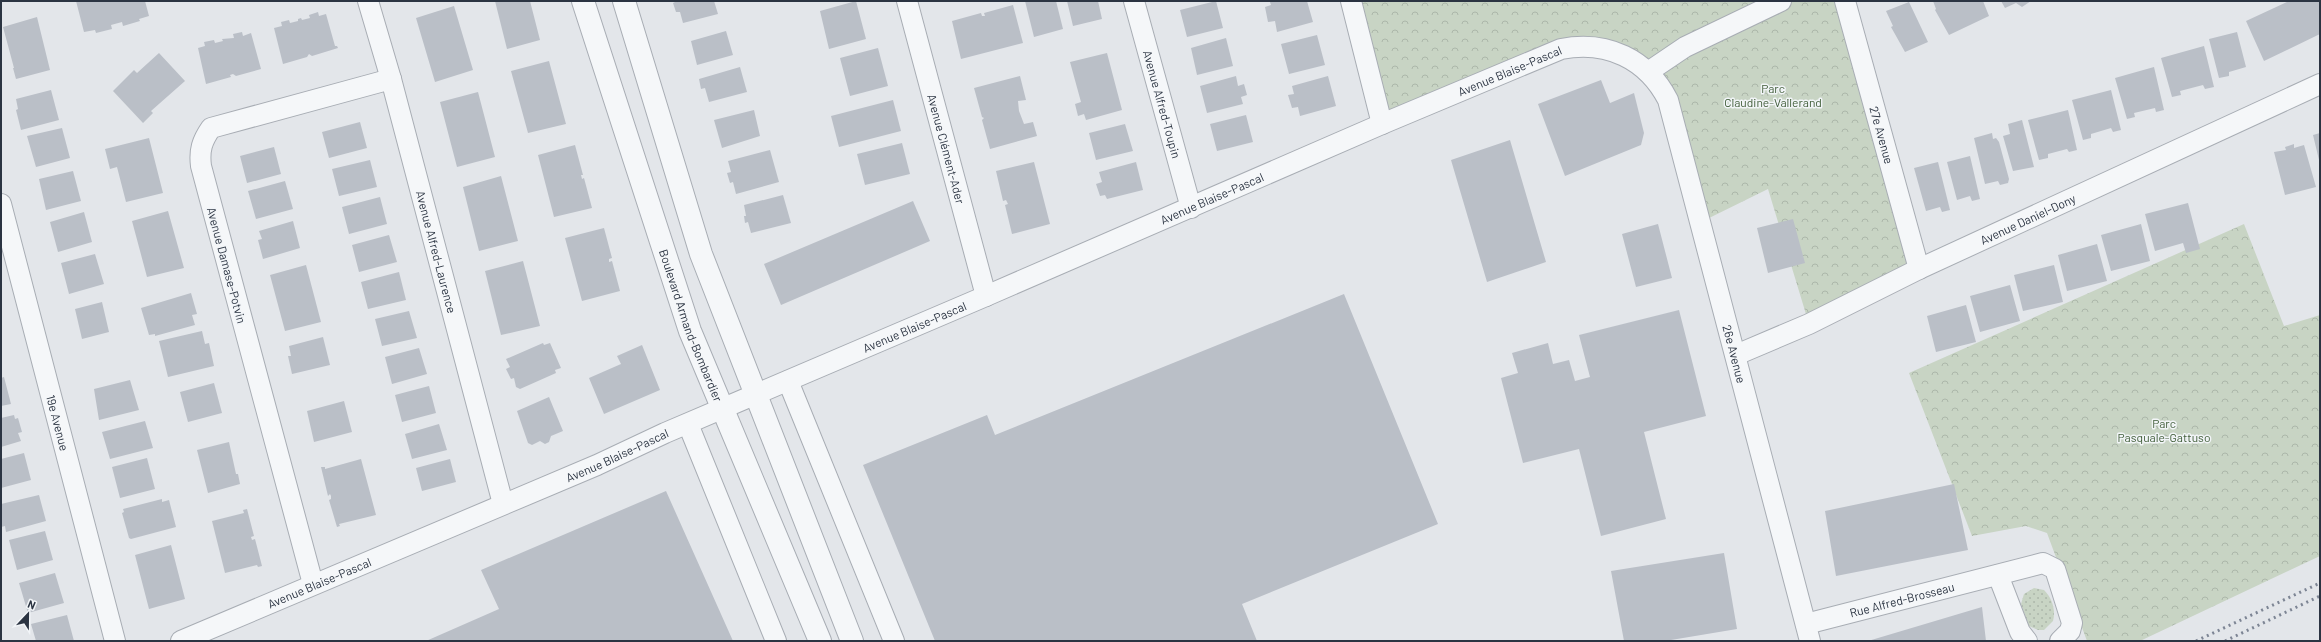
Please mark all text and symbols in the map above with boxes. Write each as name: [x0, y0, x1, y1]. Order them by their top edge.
street label: Avenue Blaise-Pascal: [1456, 43, 1564, 98]
street label: Avenue Alfred-Toupin: [1141, 49, 1184, 160]
park label: Parc Claudine-Vallerand: [1724, 81, 1822, 109]
street label: Avenue Clément-Ader: [925, 92, 968, 206]
street label: 27e Avenue: [1867, 105, 1897, 165]
street label: Avenue Blaise-Pascal: [1158, 169, 1266, 227]
street label: Avenue Alfred-Laurence: [414, 189, 459, 315]
street label: Avenue Daniel-Dony: [1978, 191, 2078, 247]
street label: Avenue Damase-Potvin: [205, 205, 249, 325]
street label: Boulevard Armand-Bombardier: [657, 247, 726, 404]
street label: Avenue Blaise-Pascal: [861, 298, 968, 355]
street label: 26e Avenue: [1720, 323, 1749, 384]
street label: 19e Avenue: [44, 393, 72, 452]
park label: Parc Pasquale-Gattuso: [2118, 416, 2210, 444]
street label: Avenue Blaise-Pascal: [564, 425, 670, 484]
street label: Avenue Blaise-Pascal: [265, 554, 373, 611]
street label: Rue Alfred-Brosseau: [1848, 579, 1956, 620]
north arrow: [8, 594, 48, 634]
text: N: [26, 597, 38, 612]

